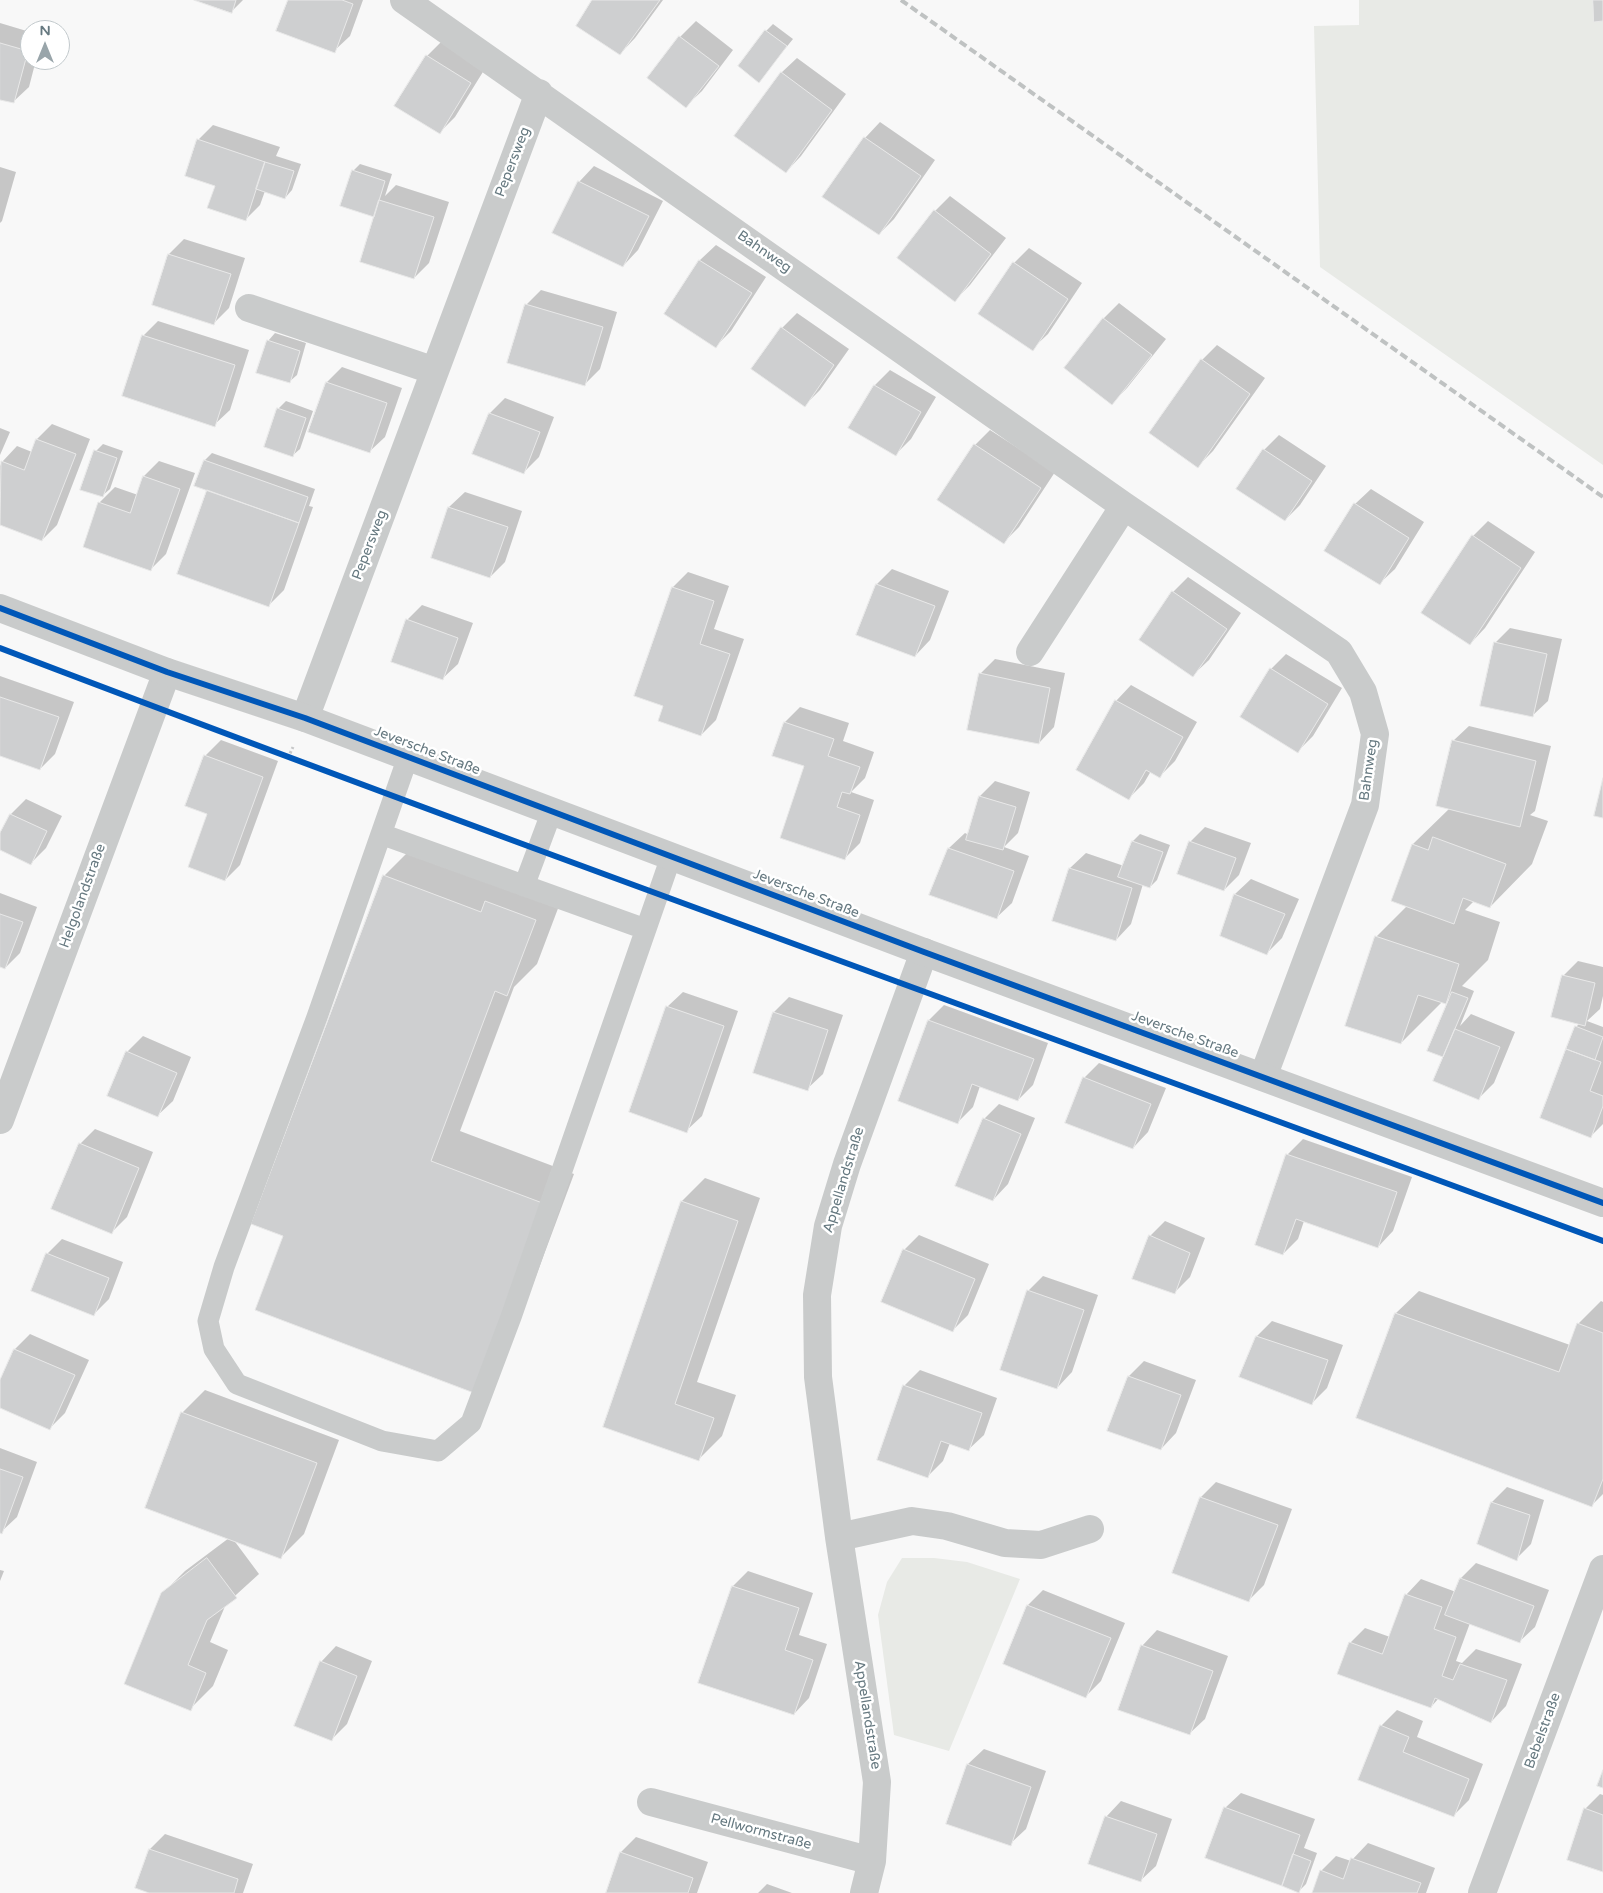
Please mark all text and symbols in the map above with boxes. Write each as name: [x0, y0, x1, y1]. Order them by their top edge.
north arrow: [20, 20, 70, 70]
text: N: [39, 22, 51, 39]
street label: Pepersweg: [492, 125, 534, 199]
street label: Bahnweg: [734, 227, 794, 277]
street label: Pepersweg: [349, 508, 391, 582]
street label: Jeversche Straße: [371, 723, 483, 779]
street label: Bahnweg: [1356, 738, 1382, 802]
street label: Helgolandstraße: [56, 842, 110, 950]
street label: Jeversche Straße: [750, 866, 862, 922]
street label: Jeversche Straße: [1129, 1008, 1241, 1062]
street label: Appellandstraße: [820, 1125, 868, 1235]
street label: Appellandstraße: [850, 1659, 884, 1771]
street label: Bebelstraße: [1522, 1691, 1564, 1771]
street label: Pellwormstraße: [709, 1810, 813, 1854]

